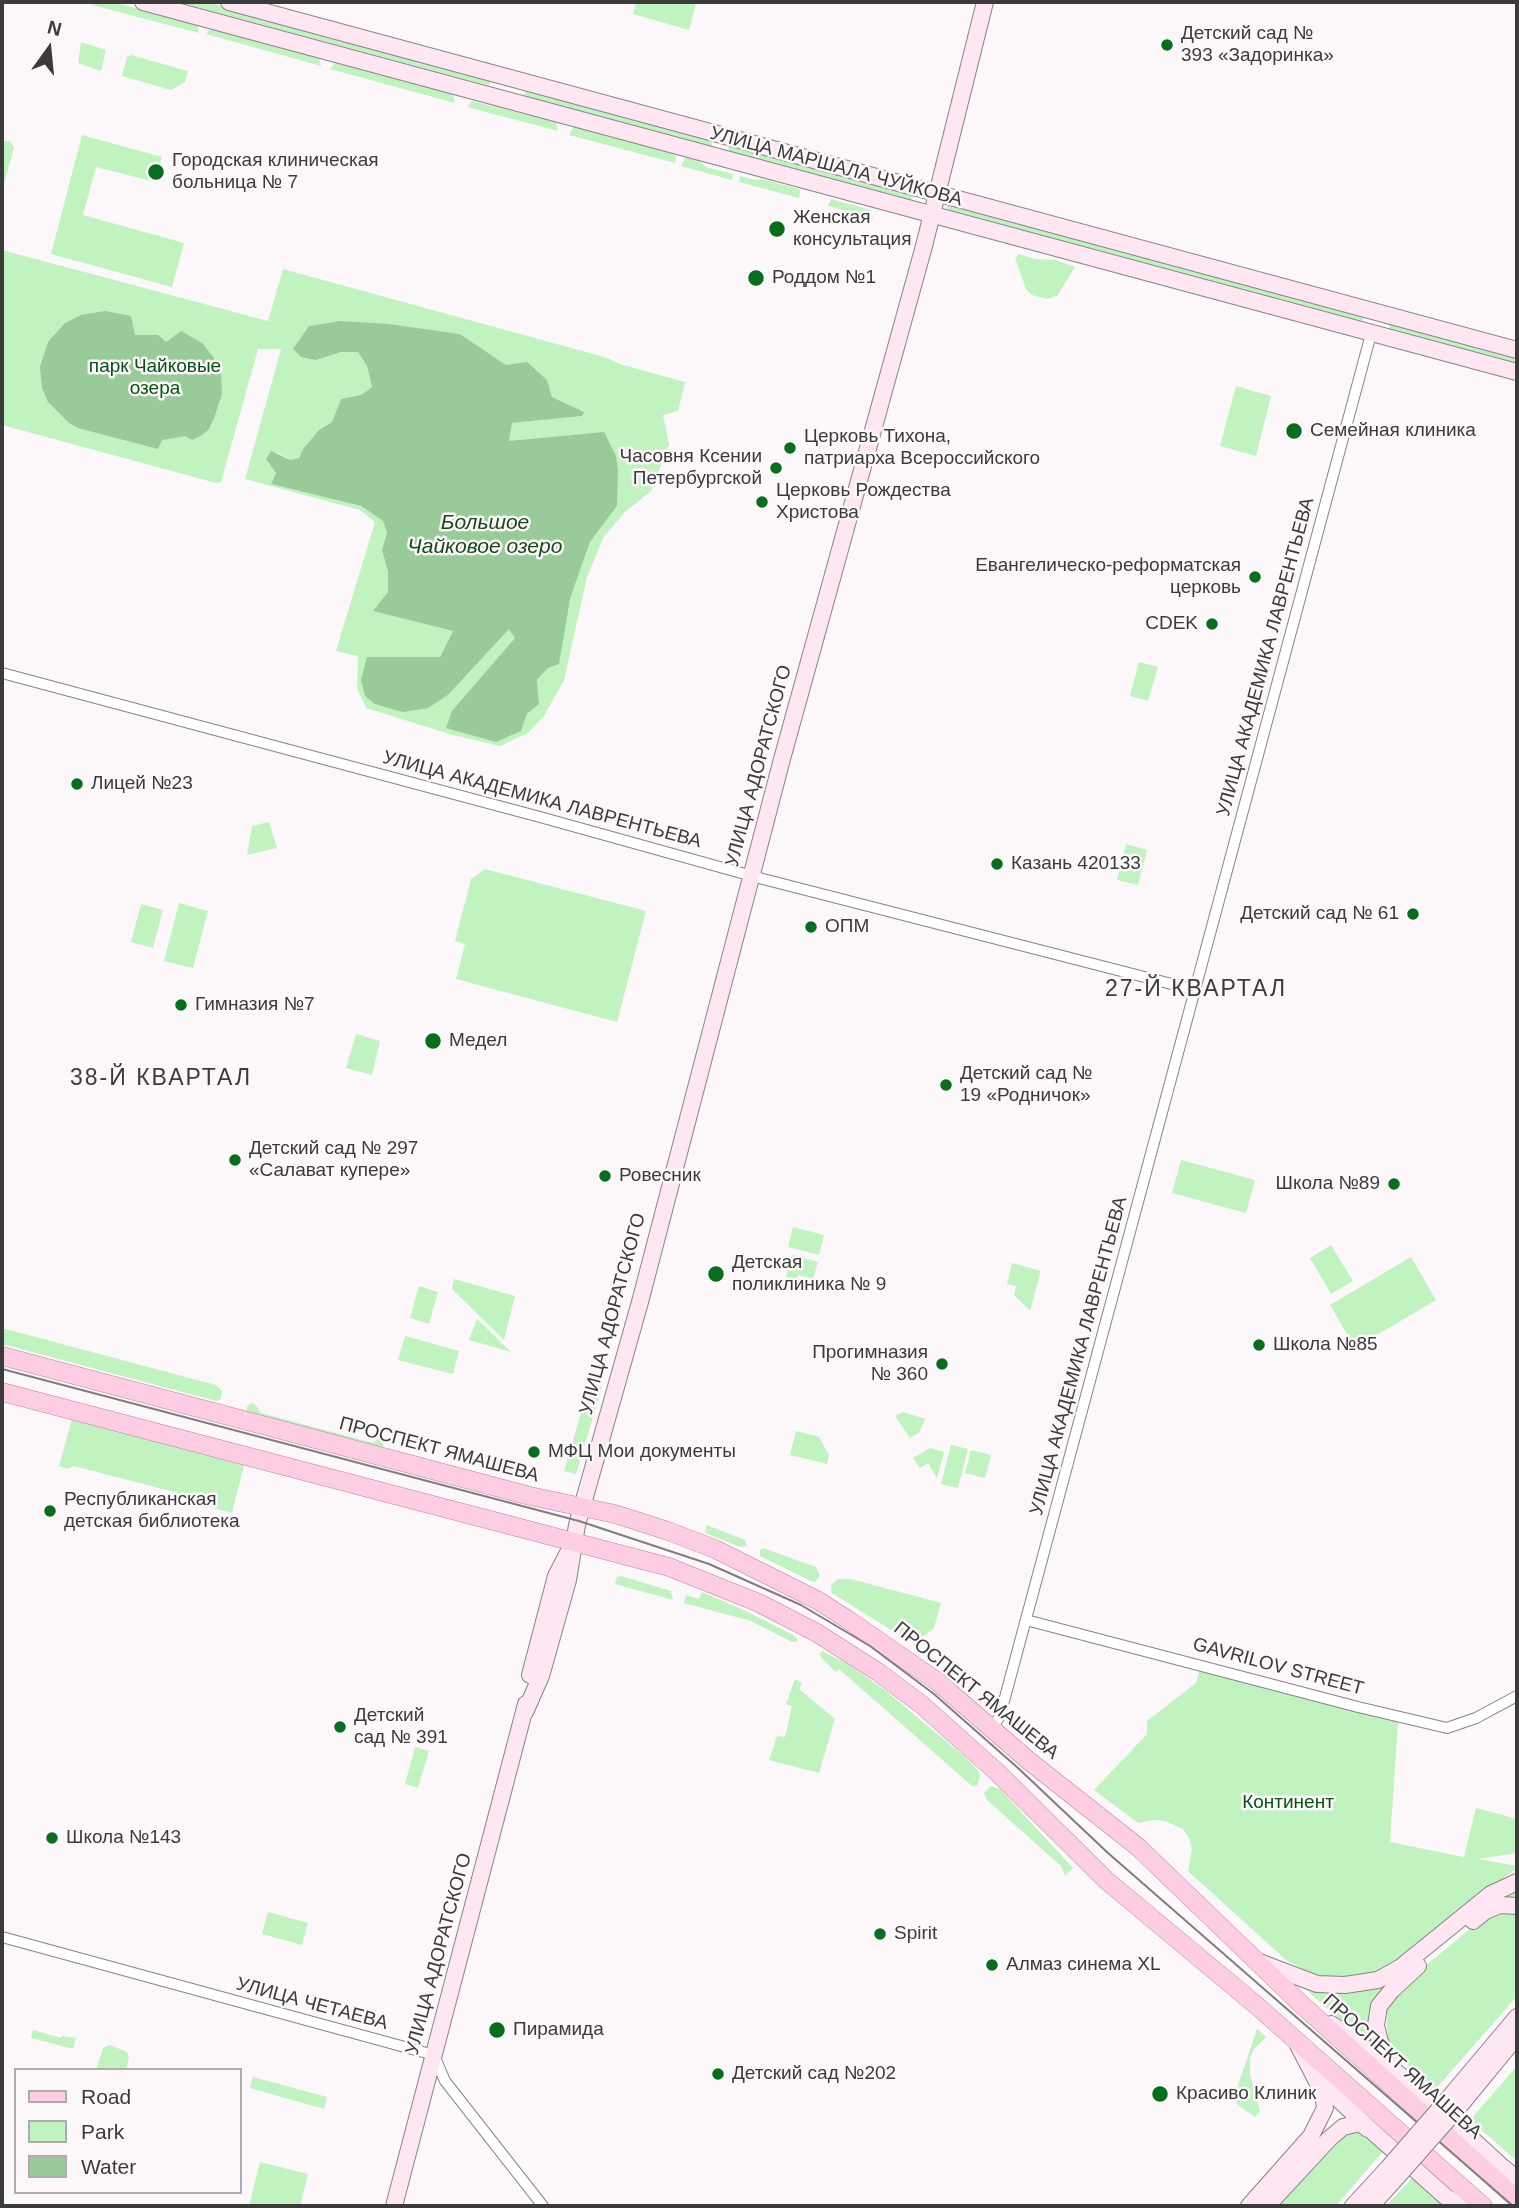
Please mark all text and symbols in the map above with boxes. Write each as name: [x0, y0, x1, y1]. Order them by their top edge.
north arrow: [14, 14, 84, 84]
text: N: [45, 16, 64, 40]
place label: Детский сад № 393 «Задоринка»: [1181, 23, 1334, 67]
marker: Детский сад № 393 «Задоринка»: [1159, 37, 1175, 53]
street label: УЛИЦА МАРШАЛА ЧУЙКОВА: [707, 122, 965, 212]
place label: Городская клиническая больница № 7: [172, 150, 379, 194]
marker: Городская клиническая больница № 7: [146, 162, 166, 182]
place label: Женская консультация: [793, 207, 912, 251]
marker: Женская консультация: [767, 219, 787, 239]
place label: Роддом №1: [772, 267, 876, 289]
marker: Роддом №1: [746, 268, 766, 288]
park label: парк Чайковые озера: [89, 356, 221, 400]
place label: Семейная клиника: [1310, 420, 1476, 442]
marker: Семейная клиника: [1284, 421, 1304, 441]
place label: Церковь Тихона, патриарха Всероссийского: [804, 426, 1040, 470]
marker: Церковь Тихона, патриарха Всероссийского: [782, 440, 798, 456]
place label: Часовня Ксении Петербургской: [619, 446, 762, 490]
marker: Часовня Ксении Петербургской: [768, 460, 784, 476]
place label: Церковь Рождества Христова: [776, 480, 951, 524]
marker: Церковь Рождества Христова: [754, 494, 770, 510]
street label: УЛИЦА АКАДЕМИКА ЛАВРЕНТЬЕВА: [1212, 495, 1320, 819]
water label: Большое Чайковое озеро: [408, 510, 562, 560]
place label: Евангелическо-реформатская церковь: [975, 555, 1241, 599]
marker: Евангелическо-реформатская церковь: [1247, 569, 1263, 585]
place label: CDEK: [1145, 613, 1198, 635]
marker: CDEK: [1204, 616, 1220, 632]
street label: УЛИЦА АДОРАТСКОГО: [721, 663, 797, 869]
street label: УЛИЦА АКАДЕМИКА ЛАВРЕНТЬЕВА: [380, 746, 704, 854]
place label: Лицей №23: [91, 773, 193, 795]
marker: Лицей №23: [69, 776, 85, 792]
place label: Казань 420133: [1011, 853, 1141, 875]
marker: Казань 420133: [989, 856, 1005, 872]
place label: Детский сад № 61: [1240, 903, 1399, 925]
marker: Детский сад № 61: [1405, 906, 1421, 922]
place label: ОПМ: [825, 916, 869, 938]
marker: ОПМ: [803, 919, 819, 935]
district label: 27-Й КВАРТАЛ: [1106, 976, 1286, 1004]
place label: Гимназия №7: [195, 994, 315, 1016]
marker: Гимназия №7: [173, 997, 189, 1013]
place label: Медел: [449, 1030, 507, 1052]
marker: Медел: [423, 1031, 443, 1051]
place label: Детский сад № 19 «Родничок»: [960, 1063, 1092, 1107]
district label: 38-Й КВАРТАЛ: [71, 1065, 251, 1093]
marker: Детский сад № 19 «Родничок»: [938, 1077, 954, 1093]
place label: Детский сад № 297 «Салават купере»: [249, 1138, 418, 1182]
marker: Детский сад № 297 «Салават купере»: [227, 1152, 243, 1168]
place label: Ровесник: [619, 1165, 701, 1187]
marker: Ровесник: [597, 1168, 613, 1184]
place label: Школа №89: [1275, 1173, 1380, 1195]
marker: Школа №89: [1386, 1176, 1402, 1192]
street label: УЛИЦА АКАДЕМИКА ЛАВРЕНТЬЕВА: [1025, 1194, 1133, 1518]
street label: УЛИЦА АДОРАТСКОГО: [575, 1211, 651, 1417]
place label: Детская поликлиника № 9: [732, 1252, 886, 1296]
marker: Детская поликлиника № 9: [706, 1264, 726, 1284]
place label: Школа №85: [1273, 1334, 1378, 1356]
marker: Школа №85: [1251, 1337, 1267, 1353]
place label: Прогимназия № 360: [812, 1342, 928, 1386]
marker: Прогимназия № 360: [934, 1356, 950, 1372]
street label: ПРОСПЕКТ ЯМАШЕВА: [337, 1412, 541, 1488]
place label: МФЦ Мои документы: [548, 1441, 736, 1463]
marker: МФЦ Мои документы: [526, 1444, 542, 1460]
place label: Республиканская детская библиотека: [64, 1489, 240, 1533]
marker: Республиканская детская библиотека: [42, 1503, 58, 1519]
street label: ПРОСПЕКТ ЯМАШЕВА: [889, 1617, 1063, 1765]
street label: GAVRILOV STREET: [1190, 1633, 1366, 1701]
place label: Детский сад № 391: [354, 1705, 448, 1749]
marker: Детский сад № 391: [332, 1719, 348, 1735]
park label: Континент: [1242, 1792, 1334, 1814]
place label: Школа №143: [66, 1827, 181, 1849]
marker: Школа №143: [44, 1830, 60, 1846]
street label: УЛИЦА АДОРАТСКОГО: [401, 1851, 477, 2057]
place label: Spirit: [894, 1923, 937, 1945]
marker: Spirit: [872, 1926, 888, 1942]
place label: Алмаз синема XL: [1006, 1954, 1160, 1976]
marker: Алмаз синема XL: [984, 1957, 1000, 1973]
street label: УЛИЦА ЧЕТАЕВА: [234, 1973, 390, 2035]
street label: ПРОСПЕКТ ЯМАШЕВА: [1318, 1990, 1486, 2144]
place label: Пирамида: [513, 2019, 604, 2041]
marker: Пирамида: [487, 2020, 507, 2040]
place label: Детский сад №202: [732, 2063, 896, 2085]
marker: Детский сад №202: [710, 2066, 726, 2082]
legend: [14, 2068, 242, 2194]
place label: Красиво Клиник: [1176, 2083, 1316, 2105]
marker: Красиво Клиник: [1150, 2084, 1170, 2104]
text: Road: [81, 2085, 131, 2108]
text: Park: [81, 2120, 124, 2143]
text: Water: [81, 2155, 136, 2178]

